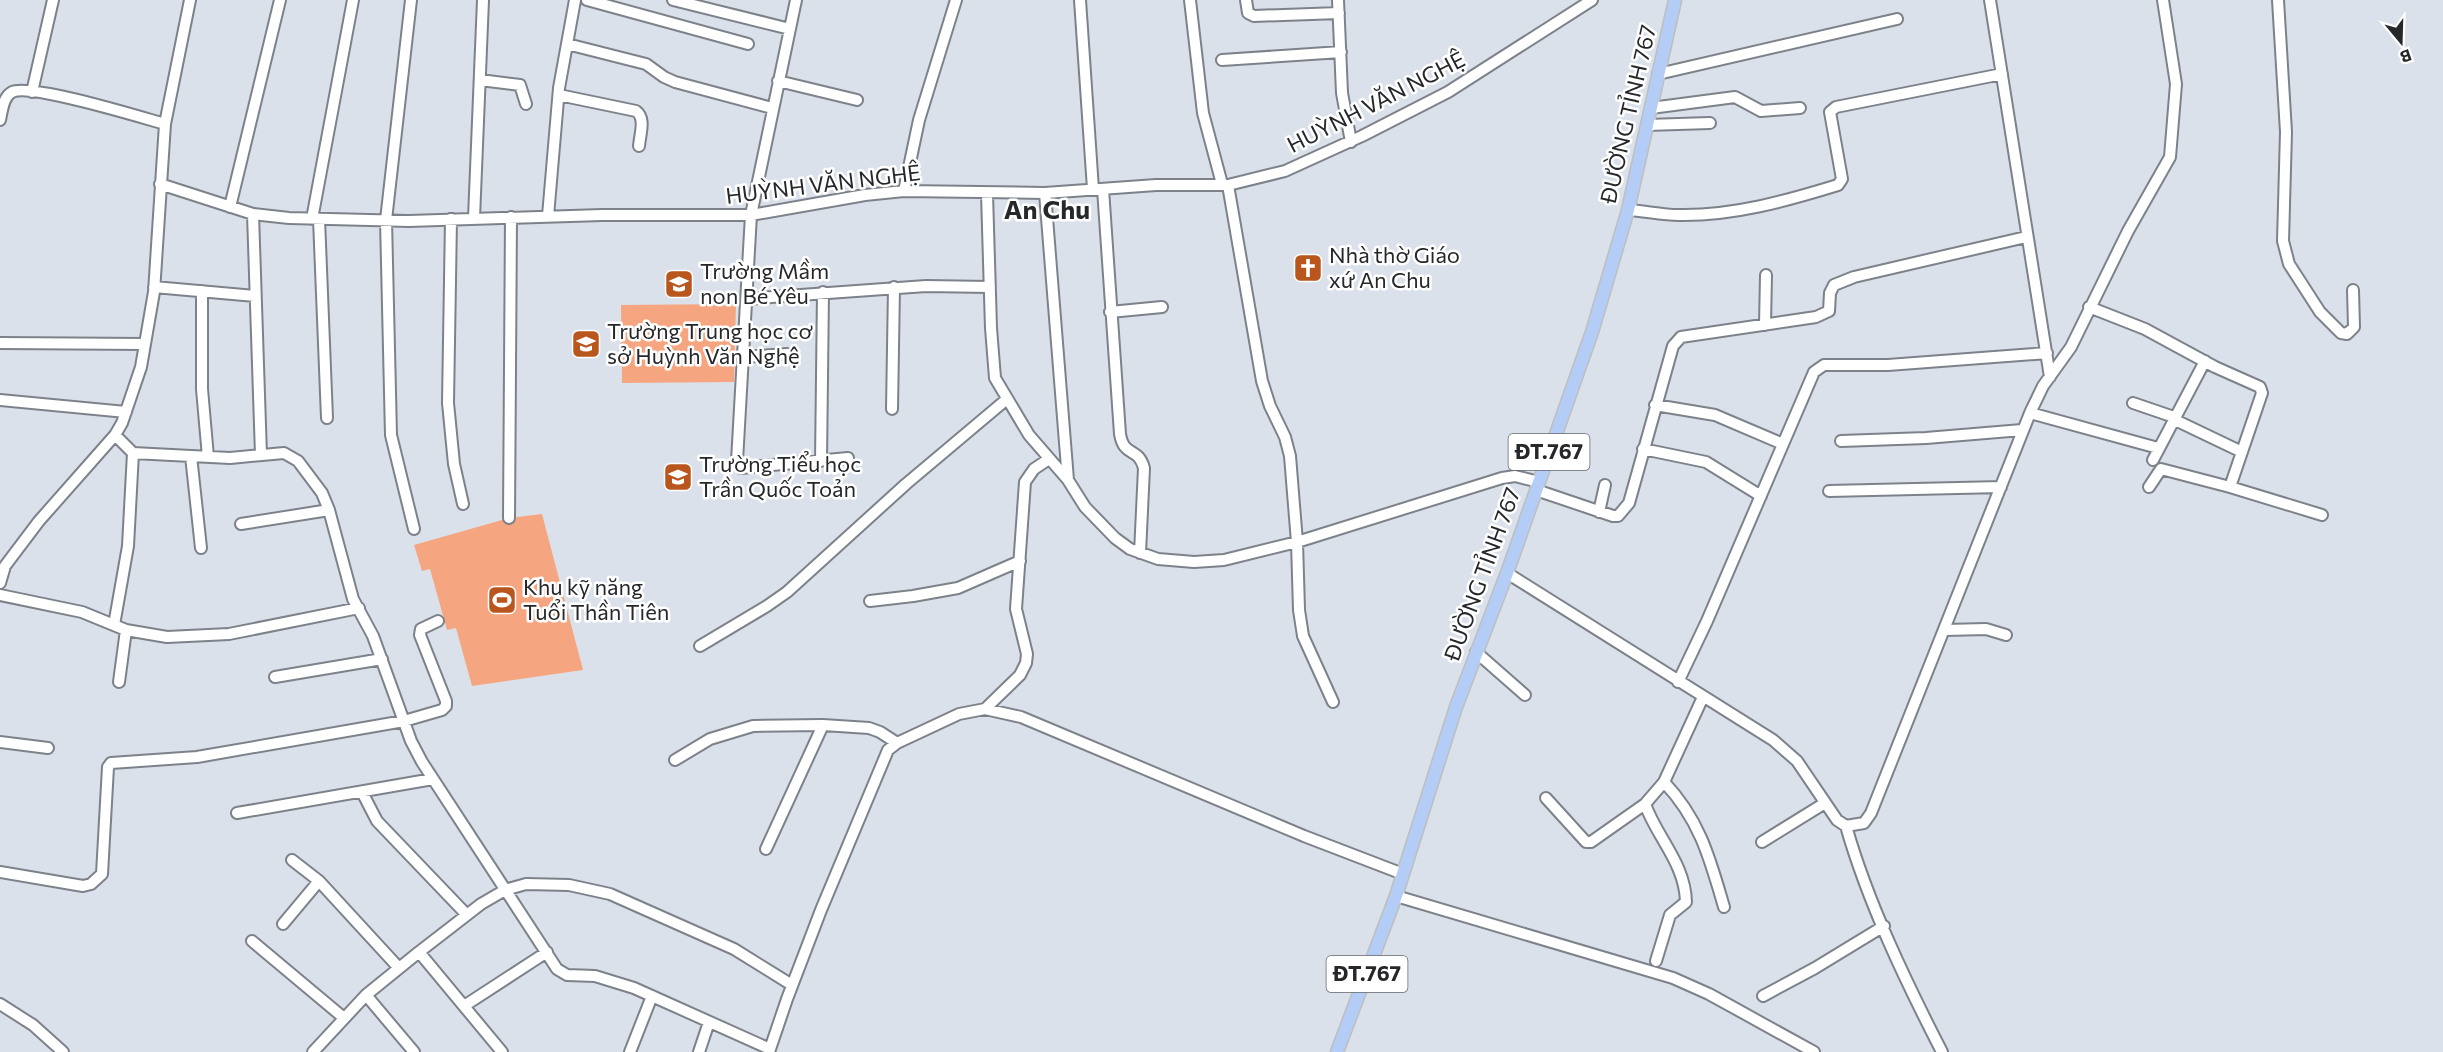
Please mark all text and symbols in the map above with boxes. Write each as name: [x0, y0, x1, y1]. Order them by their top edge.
north arrow: [2371, 12, 2431, 72]
street label: ĐƯỜNG TỈNH 767: [1594, 22, 1661, 207]
street label: HUỲNH VĂN NGHỆ: [1282, 45, 1469, 158]
text: B: [2398, 46, 2414, 67]
street label: HUỲNH VĂN NGHỆ: [724, 158, 922, 209]
district label: An Chu: [1004, 193, 1090, 224]
place label: Nhà thờ Giáo xứ An Chu: [1329, 241, 1460, 293]
church icon: Nhà thờ Giáo xứ An Chu: [1292, 252, 1324, 284]
place label: Trường Mầm non Bé Yêu: [700, 257, 829, 309]
school or university icon: Trường Mầm non Bé Yêu: [663, 268, 695, 300]
place label: Trường Trung học cơ sở Huỳnh Văn Nghệ: [607, 317, 812, 369]
school or university icon: Trường Trung học cơ sở Huỳnh Văn Nghệ: [570, 328, 602, 360]
road number: ĐT.767: [1508, 434, 1590, 470]
place label: Trường Tiểu học Trần Quốc Toản: [699, 450, 861, 502]
school or university icon: Trường Tiểu học Trần Quốc Toản: [662, 461, 694, 493]
street label: ĐƯỜNG TỈNH 767: [1437, 484, 1525, 665]
place label: Khu kỹ năng Tuổi Thần Tiên: [523, 573, 669, 625]
sports icon: Khu kỹ năng Tuổi Thần Tiên: [486, 584, 518, 616]
road number: ĐT.767: [1326, 956, 1408, 992]

